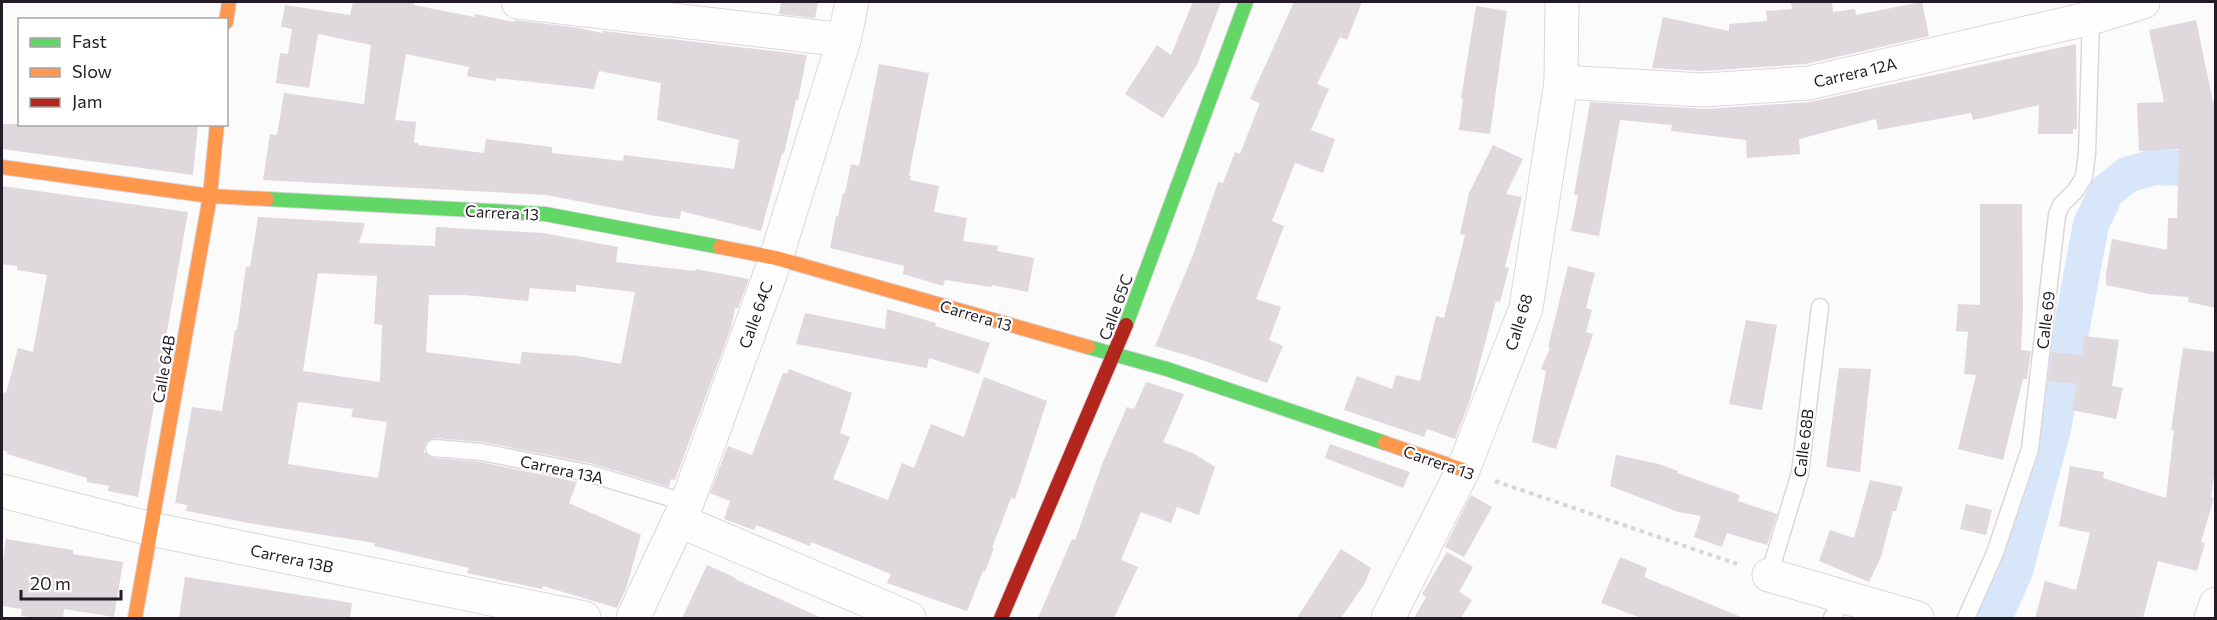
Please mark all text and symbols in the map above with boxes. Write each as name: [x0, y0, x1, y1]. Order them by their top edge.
legend: [18, 18, 228, 126]
text: Fast: [72, 30, 107, 52]
street label: Carrera 12A: [1812, 53, 1898, 91]
text: Slow: [72, 60, 112, 82]
text: Jam: [72, 90, 102, 112]
street label: Carrera 13: [465, 201, 539, 223]
street label: Calle 65C: [1094, 271, 1136, 343]
street label: Calle 64C: [734, 279, 776, 351]
street label: Calle 69: [2032, 290, 2058, 350]
street label: Calle 68: [1500, 291, 1536, 353]
street label: Carrera 13: [938, 296, 1014, 334]
street label: Calle 64B: [148, 334, 178, 404]
street label: Calle 68B: [1789, 408, 1817, 478]
street label: Carrera 13: [1401, 441, 1477, 483]
street label: Carrera 13A: [519, 451, 605, 487]
street label: Carrera 13B: [249, 540, 335, 576]
scale bar: [21, 563, 122, 601]
text: 20 m: [30, 572, 71, 594]

